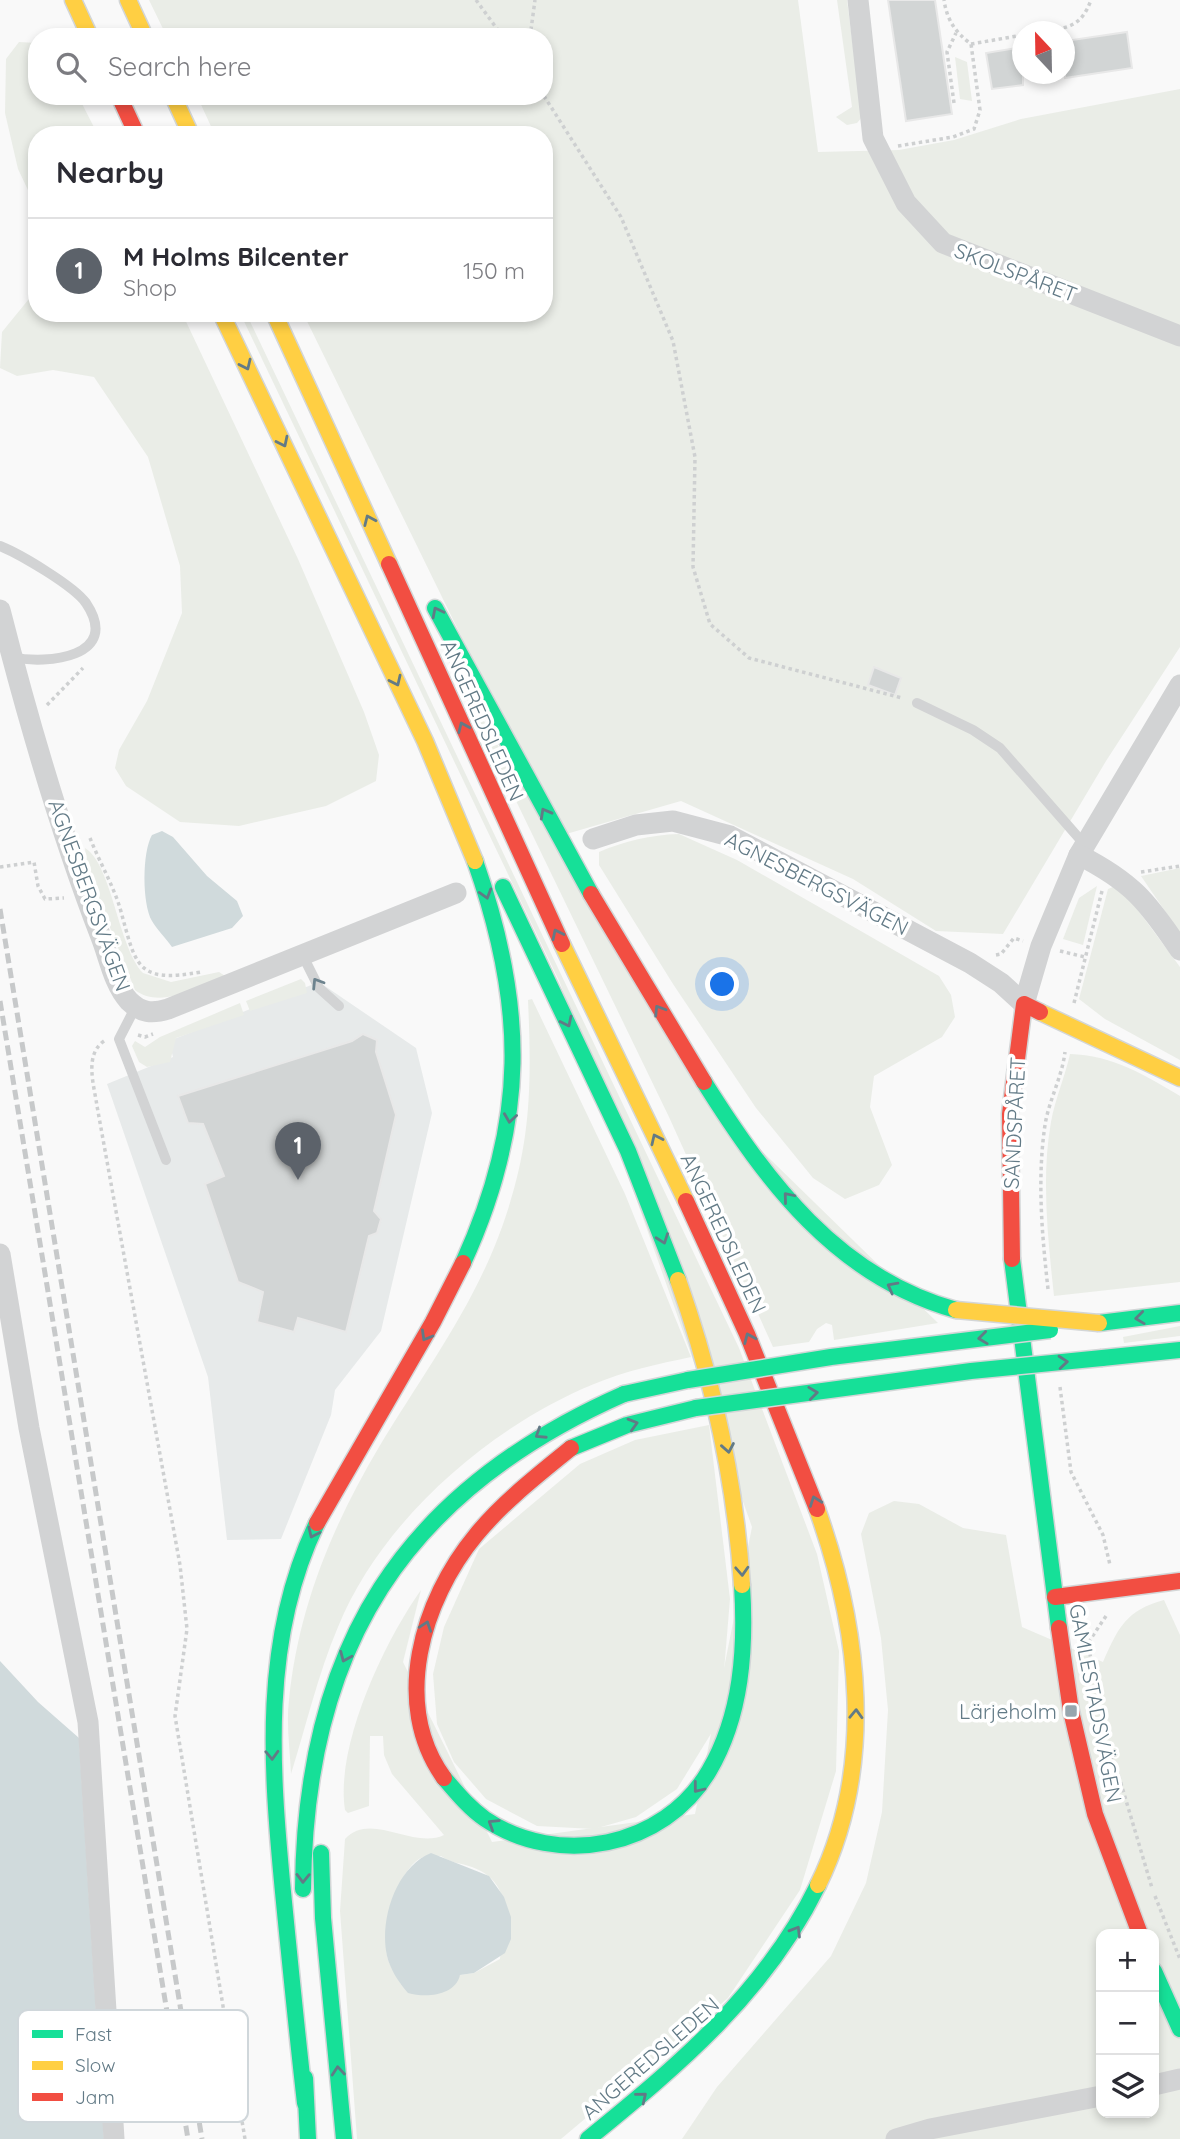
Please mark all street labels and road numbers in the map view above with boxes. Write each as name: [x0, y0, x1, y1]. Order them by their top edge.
street label: SKOLSPÅRET: [951, 237, 1081, 307]
street label: ANGEREDSLEDEN: [436, 635, 530, 805]
street label: AGNESBERGSVÄGEN: [43, 795, 137, 995]
street label: AGNESBERGSVÄGEN: [721, 825, 913, 941]
street label: SANDSPÅRET: [998, 1056, 1030, 1190]
street label: ANGEREDSLEDEN: [676, 1149, 772, 1317]
street label: GAMLESTADSVÄGEN: [1064, 1601, 1128, 1805]
street label: ANGEREDSLEDEN: [576, 1991, 724, 2125]

